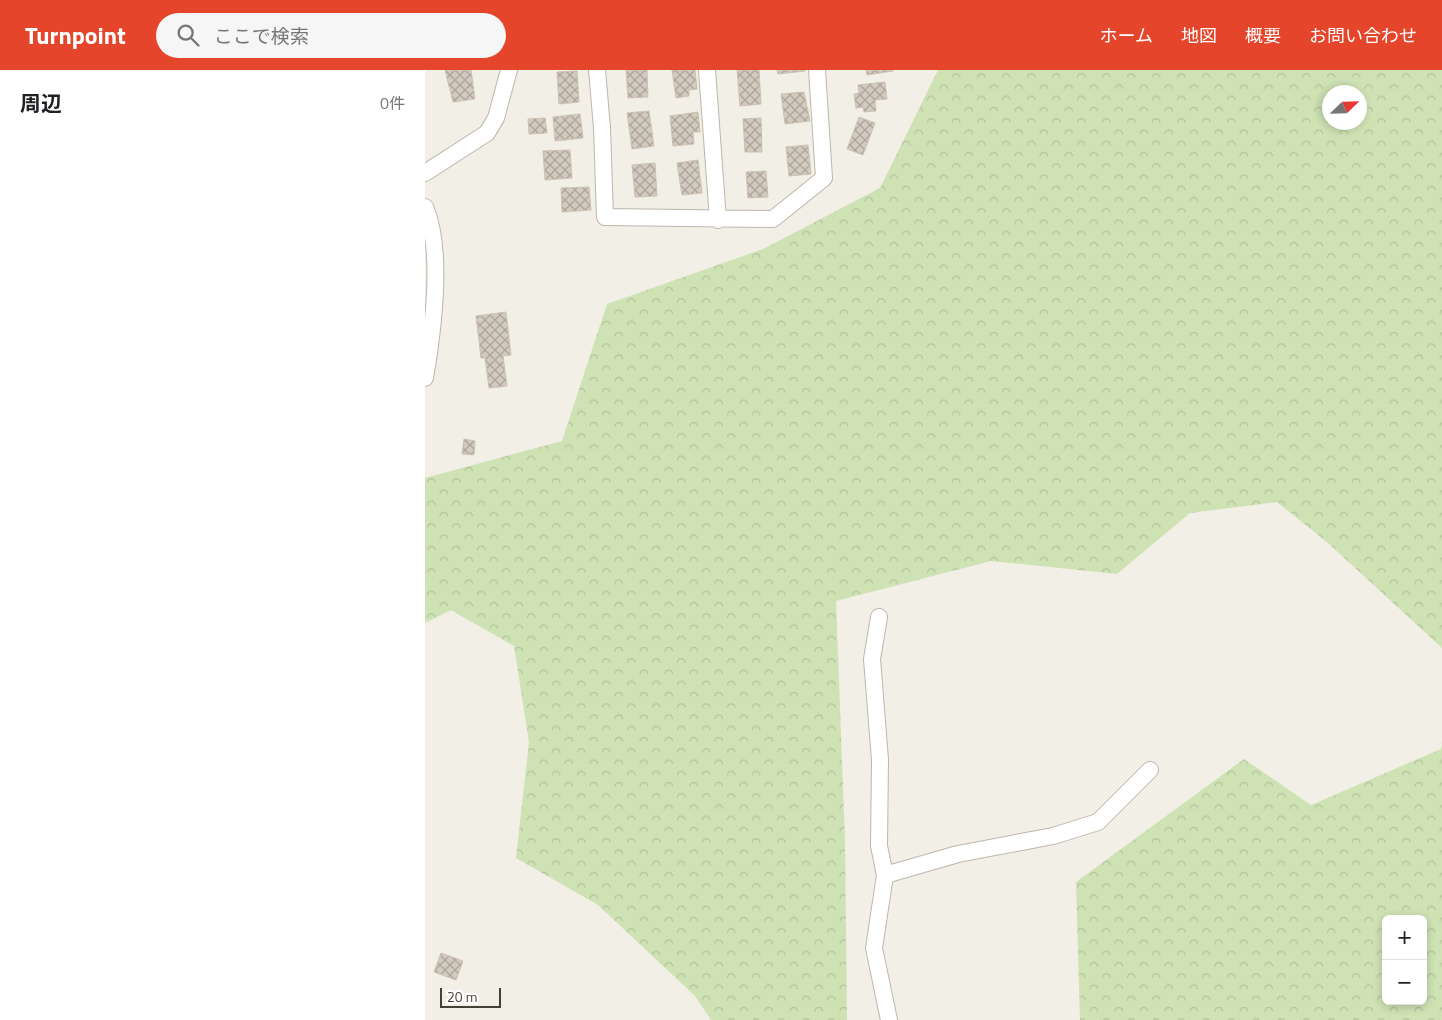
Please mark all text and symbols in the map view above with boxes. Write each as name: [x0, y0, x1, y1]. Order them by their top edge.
search box: [156, 13, 506, 58]
text: Turnpoint: [25, 17, 126, 53]
icon: search: [174, 21, 202, 49]
text: ここで検索: [214, 21, 309, 50]
text: ホーム: [1100, 22, 1153, 49]
text: 地図: [1181, 22, 1217, 49]
text: 概要: [1245, 22, 1281, 49]
text: お問い合わせ: [1309, 22, 1417, 49]
north arrow: [1322, 85, 1367, 130]
text: 周辺: [20, 87, 62, 119]
text: 0件: [380, 91, 405, 115]
map controls: [1382, 915, 1427, 1005]
button: +: [1382, 915, 1427, 960]
button: −: [1382, 960, 1427, 1005]
scale bar: [440, 985, 501, 1008]
text: 20 m: [447, 986, 477, 1007]

